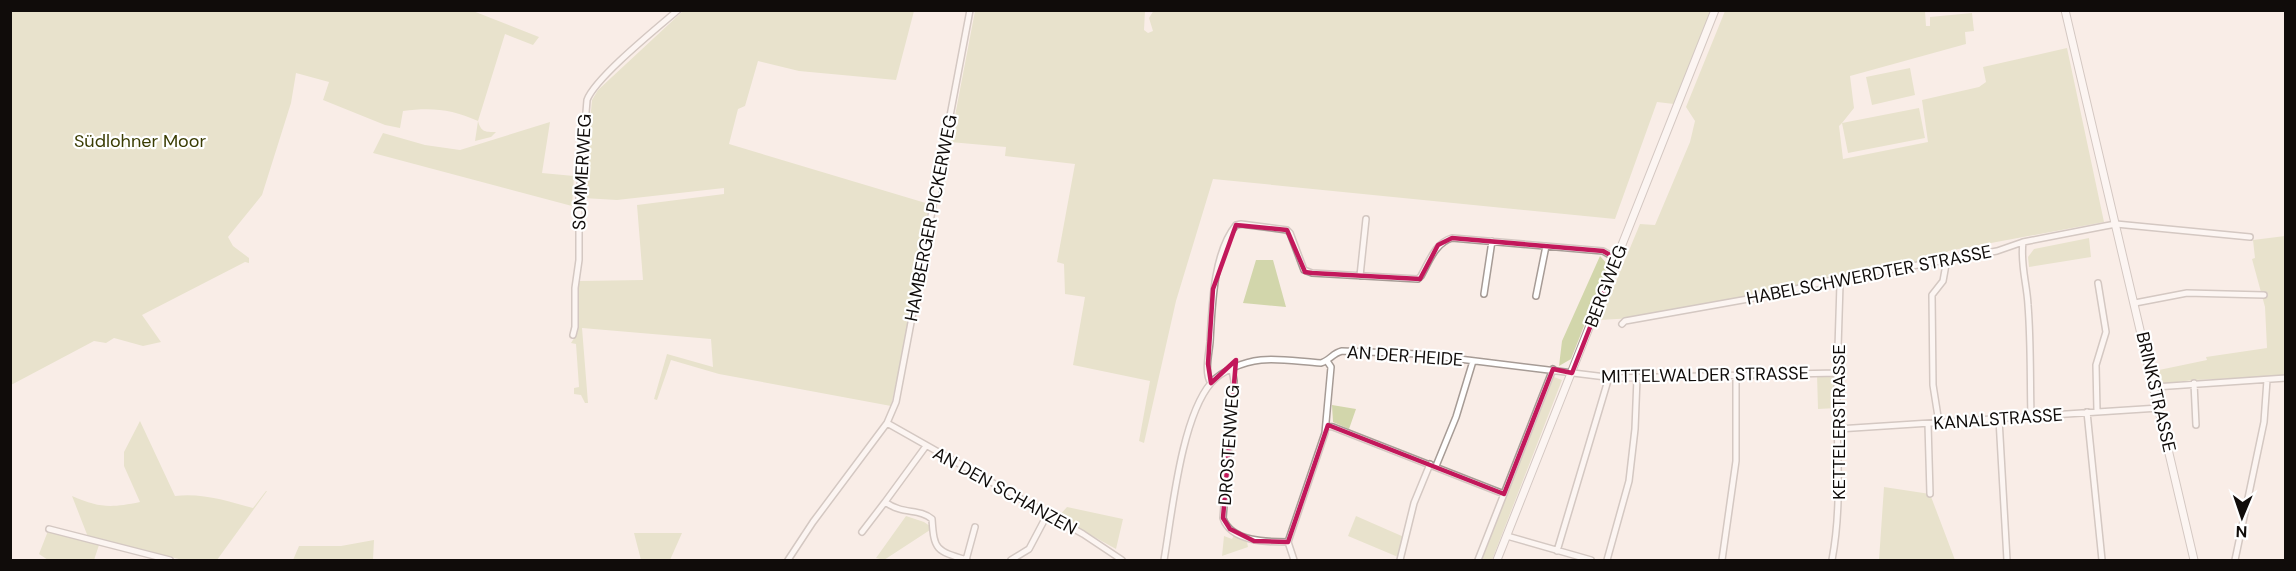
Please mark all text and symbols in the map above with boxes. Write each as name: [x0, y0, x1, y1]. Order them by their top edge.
street label: SOMMERWEG: [567, 113, 597, 231]
street label: HAMBERGER PICKERWEG: [899, 113, 963, 323]
park label: Südlohner Moor: [74, 129, 206, 153]
street label: HABELSCHWERDTER STRASSE: [1744, 239, 1994, 311]
street label: BERGWEG: [1579, 241, 1633, 331]
street label: BRINKSTRASSE: [2131, 330, 2181, 454]
street label: AN DER HEIDE: [1346, 340, 1464, 372]
street label: KETTELERSTRASSE: [1827, 344, 1851, 500]
street label: MITTELWALDER STRASSE: [1601, 361, 1809, 389]
street label: DROSTENWEG: [1213, 384, 1245, 506]
street label: KANALSTRASSE: [1932, 403, 2064, 435]
street label: AN DEN SCHANZEN: [929, 441, 1081, 541]
north arrow: [2212, 487, 2272, 547]
text: N: [2235, 521, 2248, 542]

